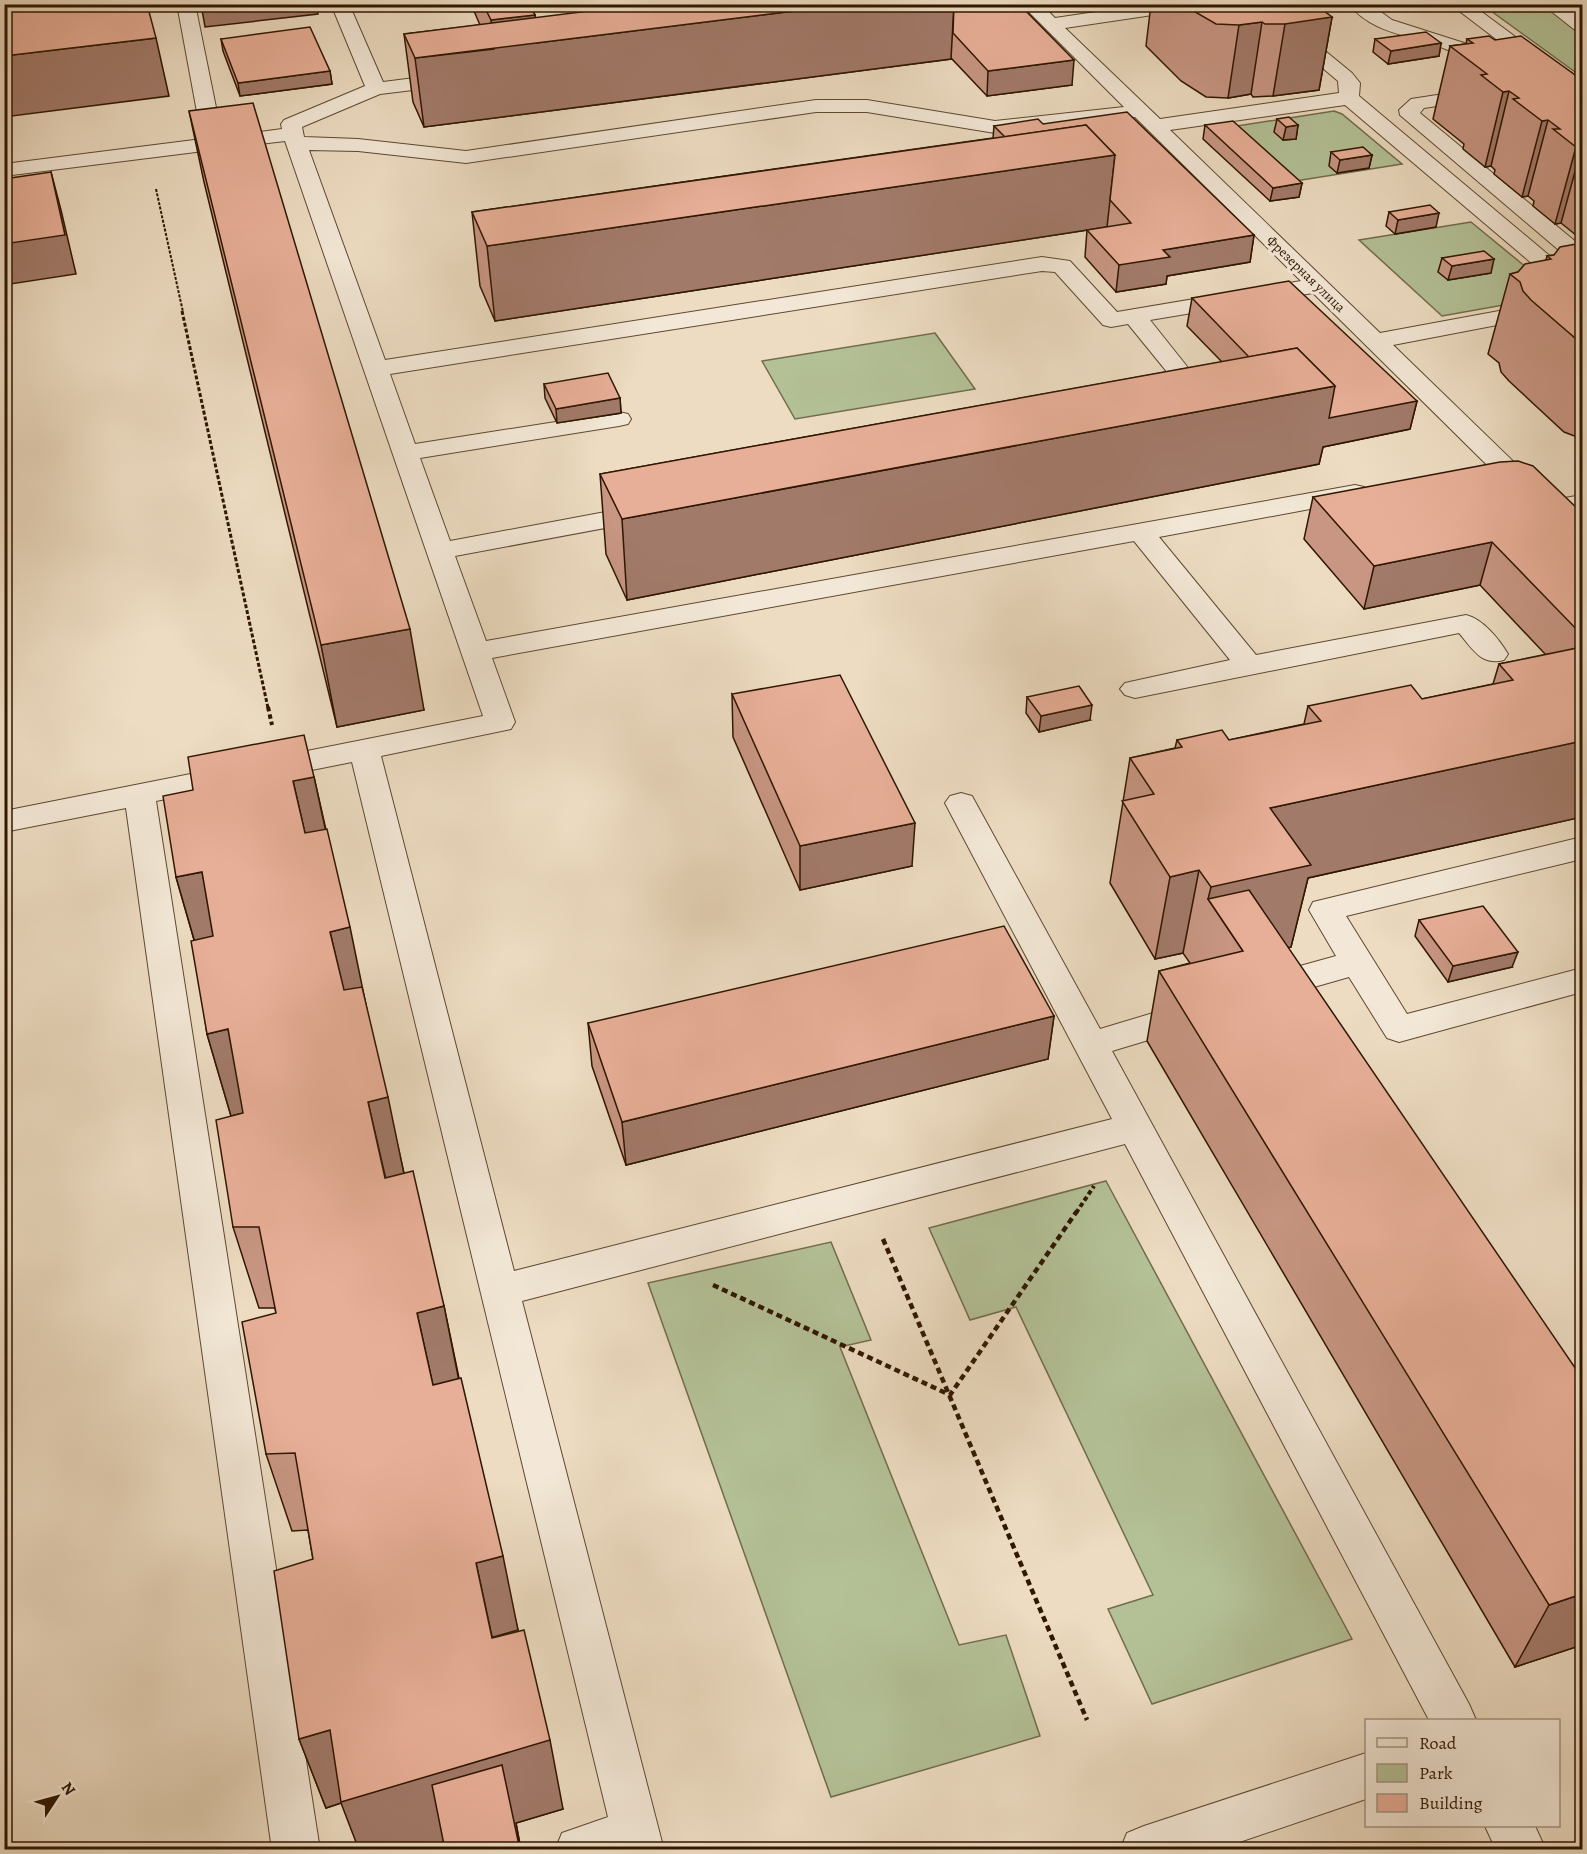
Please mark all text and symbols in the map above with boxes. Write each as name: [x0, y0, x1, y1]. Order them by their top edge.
street label: Фрезерная улица: [1262, 231, 1350, 317]
legend: [1365, 1719, 1560, 1827]
text: Road: [1419, 1731, 1457, 1755]
text: Park: [1419, 1761, 1453, 1785]
north arrow: [27, 1767, 87, 1827]
text: N: [56, 1778, 81, 1800]
text: Building: [1419, 1791, 1483, 1815]

